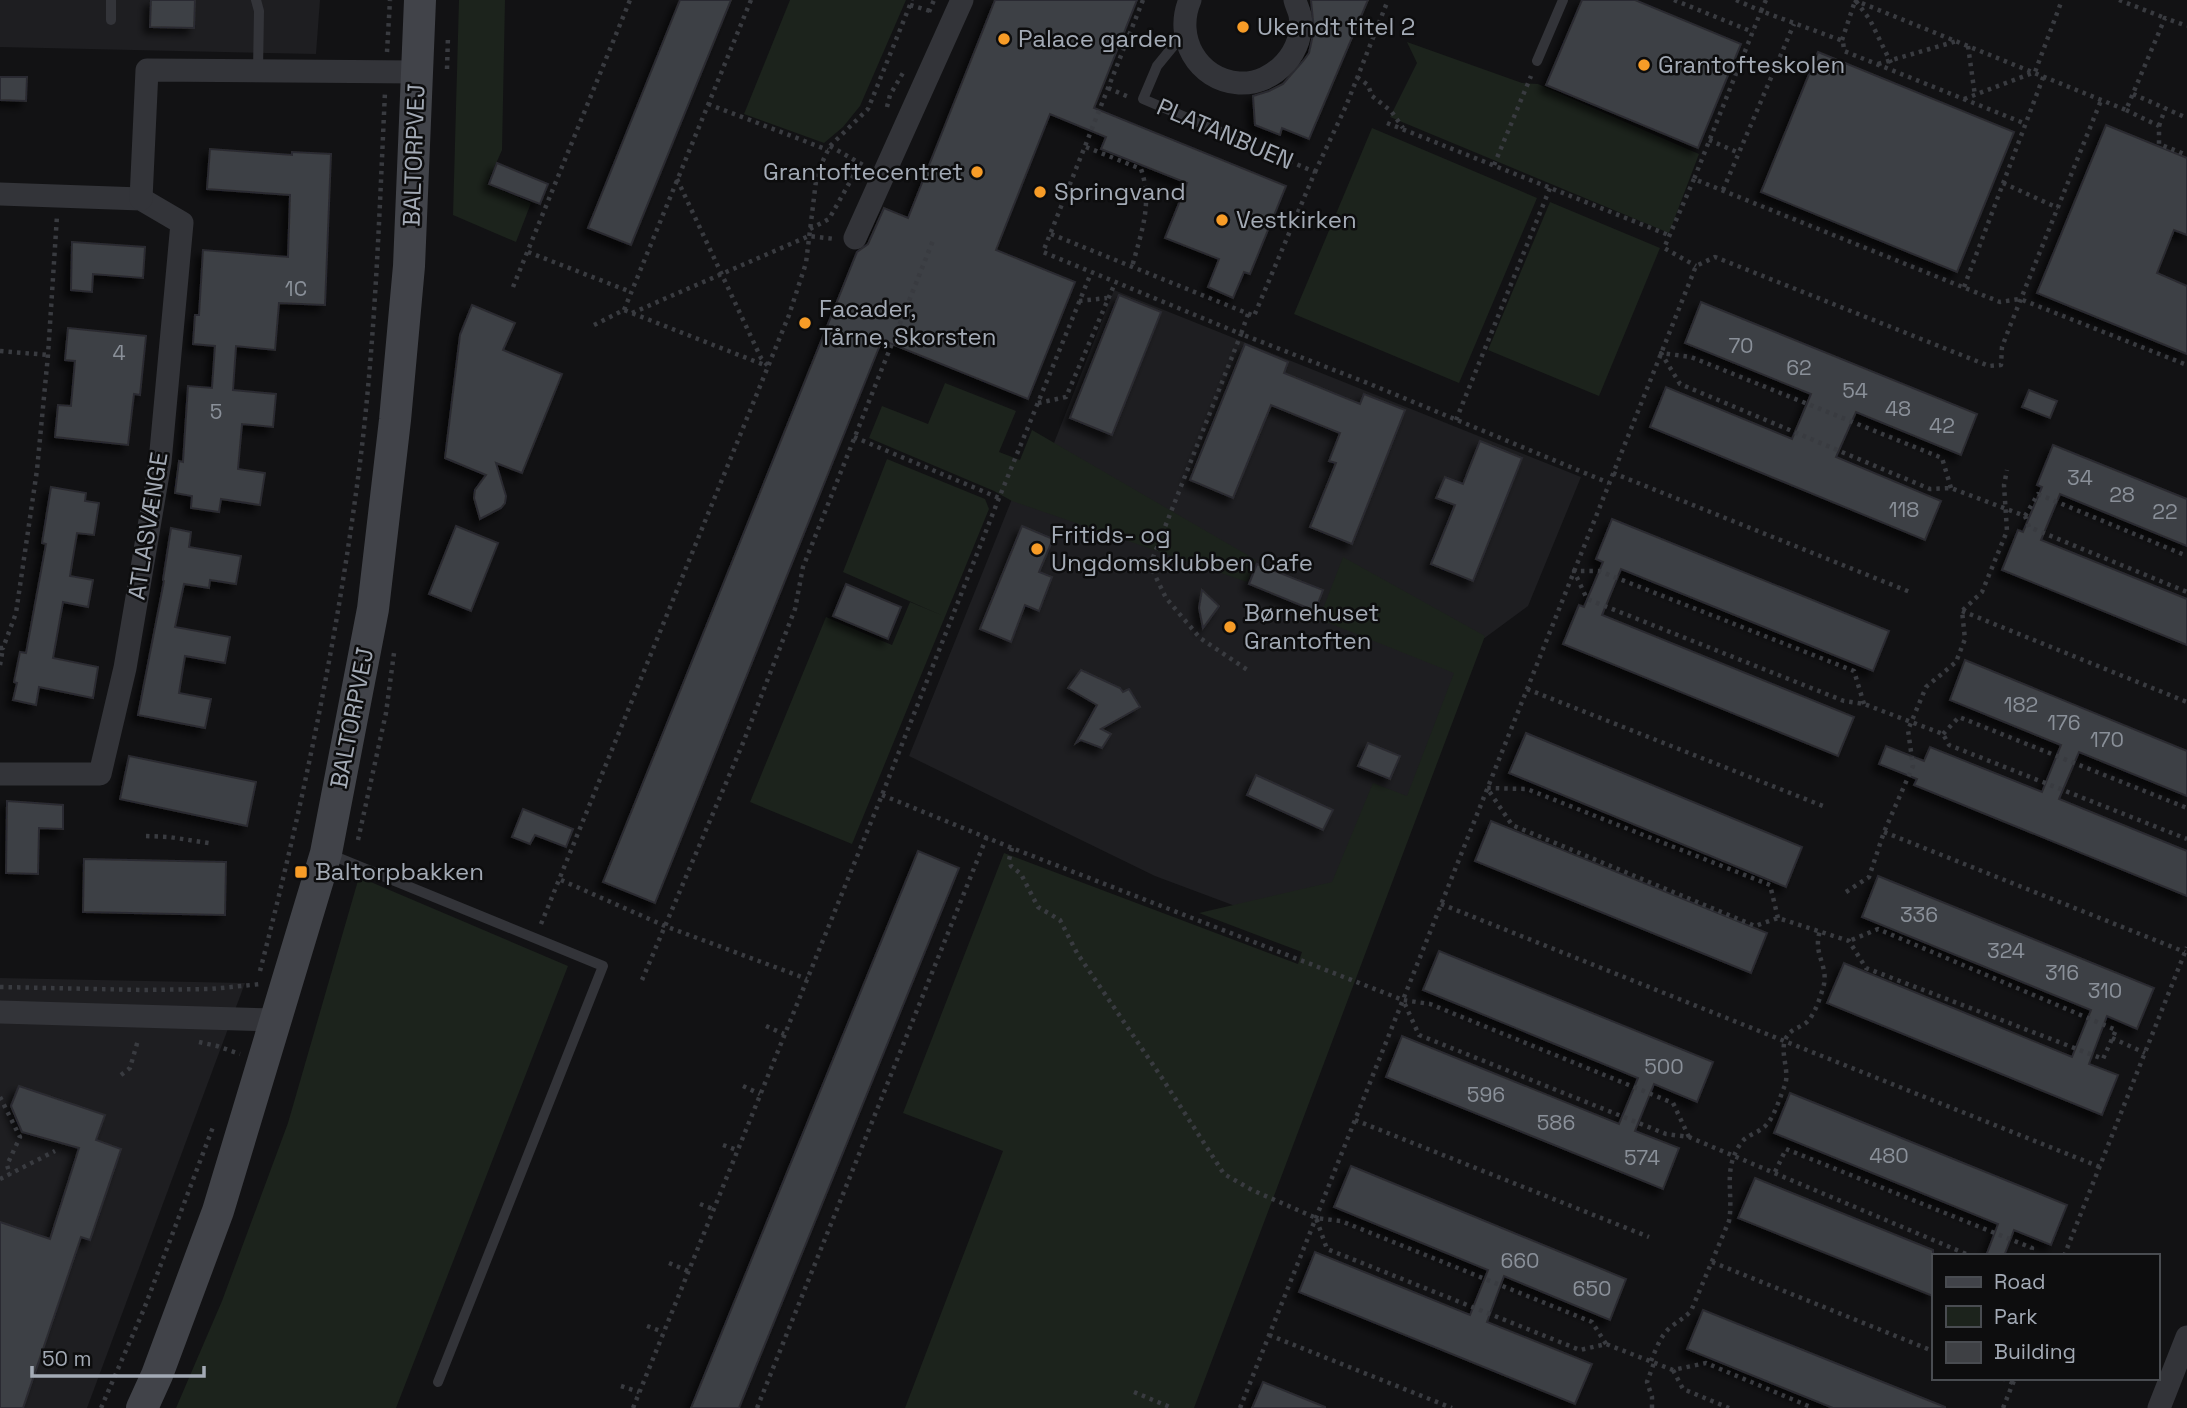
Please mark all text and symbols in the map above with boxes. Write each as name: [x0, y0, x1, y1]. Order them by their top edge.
place label: Ukendt titel 2: [1257, 11, 1415, 42]
marker: Ukendt titel 2: [1235, 19, 1251, 35]
place label: Palace garden: [1018, 23, 1182, 54]
marker: Palace garden: [996, 31, 1012, 47]
place label: Grantofteskolen: [1658, 49, 1845, 80]
marker: Grantofteskolen: [1636, 57, 1652, 73]
street label: BALTORPVEJ: [396, 83, 431, 227]
street label: PLATANBUEN: [1152, 91, 1298, 176]
place label: Grantoftecentret: [763, 156, 963, 187]
marker: Grantoftecentret: [969, 164, 985, 180]
place label: Springvand: [1054, 176, 1186, 207]
marker: Springvand: [1032, 184, 1048, 200]
place label: Vestkirken: [1236, 204, 1357, 235]
marker: Vestkirken: [1214, 212, 1230, 228]
house number: 1C: [285, 275, 307, 302]
place label: Facader, Tårne, Skorsten: [819, 293, 997, 352]
marker: Facader, Tårne, Skorsten: [797, 315, 813, 331]
house number: 70: [1728, 332, 1754, 359]
house number: 4: [112, 339, 126, 366]
house number: 62: [1786, 354, 1812, 381]
house number: 54: [1842, 377, 1868, 404]
house number: 48: [1885, 395, 1911, 422]
house number: 5: [210, 398, 222, 425]
house number: 42: [1929, 412, 1955, 439]
street label: ATLASVÆNGE: [121, 450, 174, 602]
house number: 34: [2067, 464, 2093, 491]
house number: 28: [2109, 481, 2135, 508]
house number: 118: [1889, 496, 1919, 523]
house number: 22: [2152, 498, 2178, 525]
place label: Fritids- og Ungdomsklubben Cafe: [1051, 519, 1313, 578]
marker: Fritids- og Ungdomsklubben Cafe: [1029, 541, 1045, 557]
place label: Børnehuset Grantoften: [1244, 597, 1379, 656]
marker: Børnehuset Grantoften: [1222, 619, 1238, 635]
street label: BALTORPVEJ: [323, 645, 380, 791]
house number: 182: [2004, 691, 2038, 718]
house number: 176: [2047, 709, 2081, 736]
house number: 170: [2090, 726, 2124, 753]
place label: Baltorpbakken: [315, 856, 484, 887]
marker: Baltorpbakken: [293, 864, 309, 880]
house number: 336: [1900, 901, 1938, 928]
house number: 324: [1987, 937, 2025, 964]
house number: 316: [2045, 959, 2079, 986]
house number: 310: [2088, 977, 2122, 1004]
house number: 500: [1644, 1053, 1684, 1080]
house number: 596: [1467, 1081, 1505, 1108]
house number: 586: [1537, 1109, 1575, 1136]
house number: 480: [1869, 1142, 1909, 1169]
house number: 574: [1624, 1144, 1660, 1171]
house number: 660: [1500, 1247, 1540, 1274]
legend: [1932, 1254, 2159, 1380]
text: Road: [1994, 1268, 2046, 1295]
house number: 650: [1573, 1275, 1611, 1302]
text: Park: [1994, 1303, 2038, 1330]
scale bar: [32, 1334, 203, 1378]
text: Building: [1994, 1338, 2076, 1365]
text: 50 m: [42, 1345, 92, 1372]

